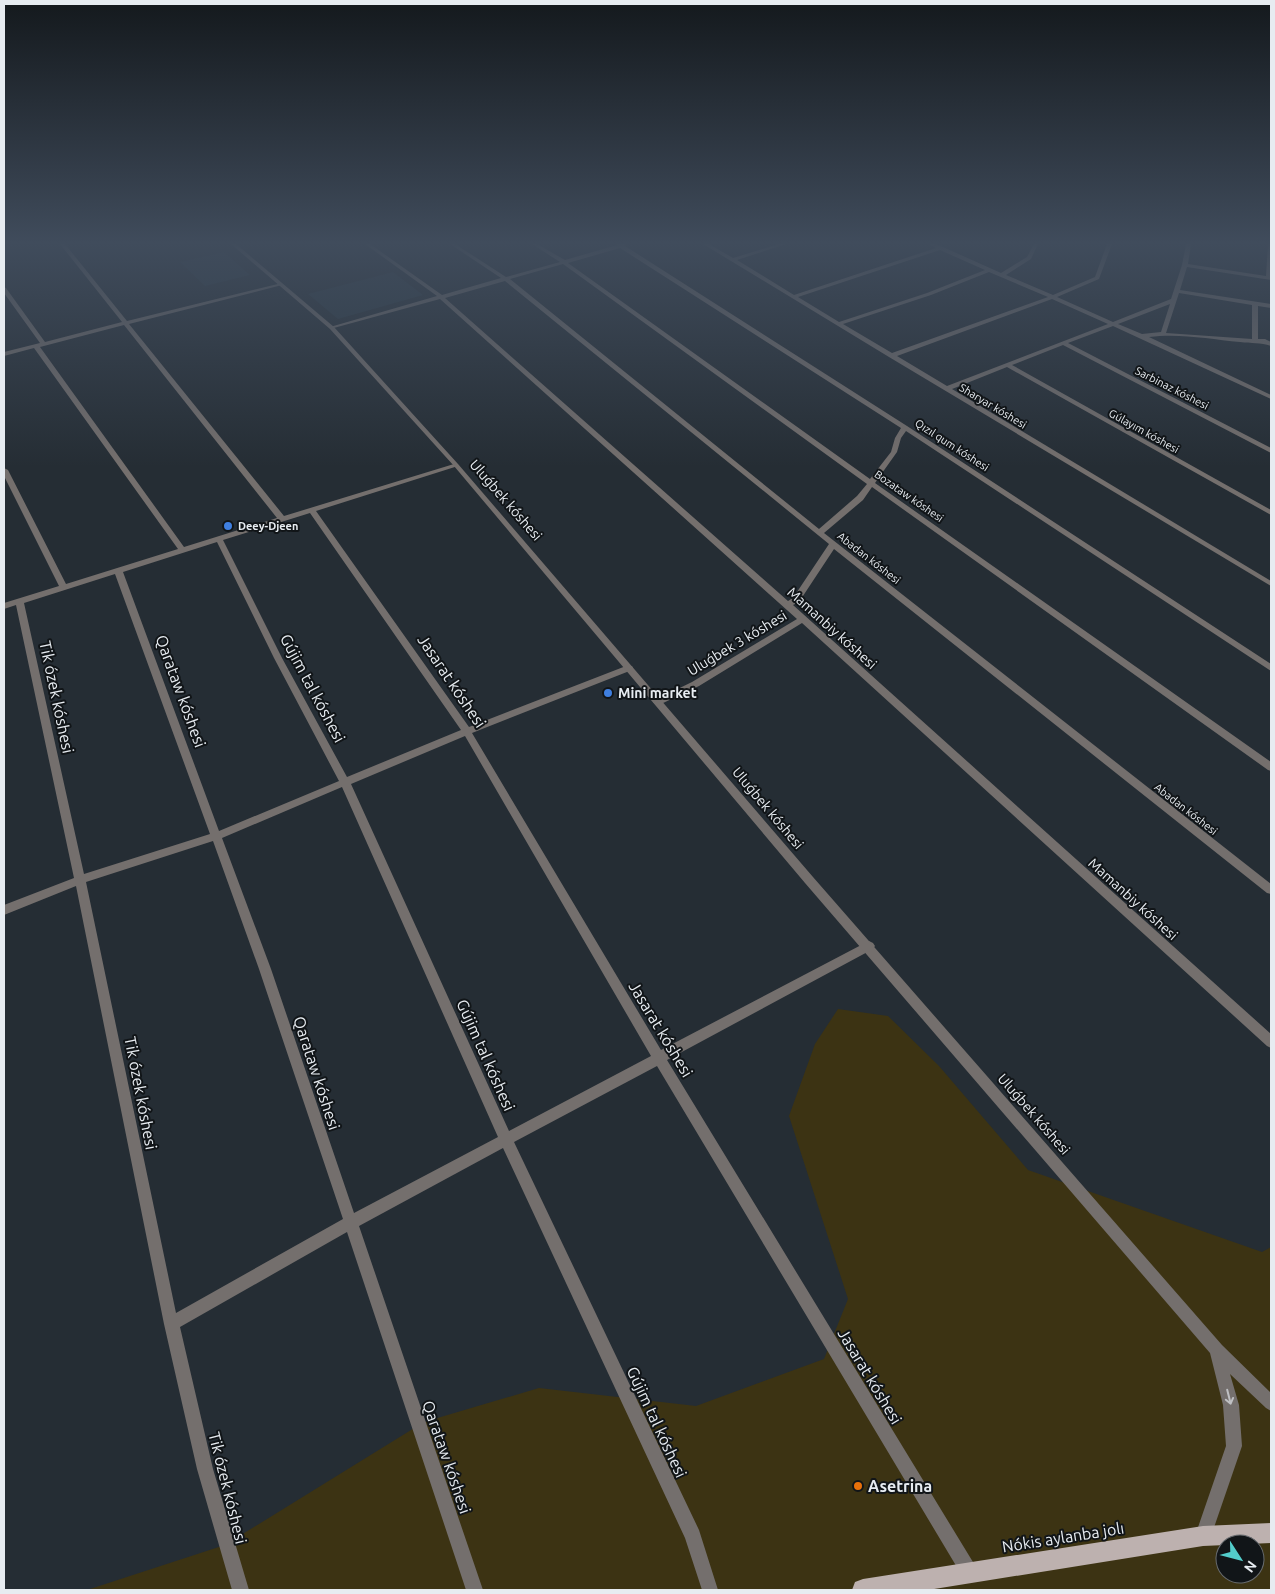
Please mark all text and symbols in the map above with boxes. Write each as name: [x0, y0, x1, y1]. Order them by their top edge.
street label: Sarbinaz kóshesi: [1133, 364, 1211, 412]
street label: Sharyar kóshesi: [957, 381, 1029, 431]
street label: Gúlayım kóshesi: [1107, 407, 1181, 455]
street label: Qızıl qum kóshesi: [913, 417, 991, 473]
street label: Uluǵbek kóshesi: [467, 456, 545, 544]
street label: Bozataw kóshesi: [872, 468, 946, 524]
marker: Deey-Djeen: [222, 520, 234, 532]
place label: Deey-Djeen: [238, 520, 298, 532]
street label: Abadan kóshesi: [835, 530, 903, 586]
street label: Mamanbiy kóshesi: [784, 584, 880, 672]
street label: Uluǵbek 3 kóshesi: [685, 607, 789, 679]
street label: Gújim tal kóshesi: [277, 631, 349, 745]
street label: Jasarat kóshesi: [414, 631, 490, 731]
street label: Qarataw kóshesi: [152, 632, 210, 750]
street label: Tik ózek kóshesi: [36, 639, 78, 755]
place label: Mini market: [618, 685, 697, 701]
marker: Mini market: [602, 687, 614, 699]
street label: Uluǵbek kóshesi: [729, 764, 807, 852]
street label: Abadan kóshesi: [1152, 781, 1220, 837]
street label: Mamanbiy kóshesi: [1085, 855, 1181, 943]
street label: Jasarat kóshesi: [625, 978, 697, 1080]
street label: Gújim tal kóshesi: [453, 996, 519, 1114]
street label: Qarataw kóshesi: [290, 1014, 344, 1132]
street label: Tik ózek kóshesi: [121, 1035, 161, 1151]
street label: Uluǵbek kóshesi: [995, 1070, 1073, 1158]
street label: Jasarat kóshesi: [834, 1325, 906, 1427]
street label: Gújim tal kóshesi: [623, 1364, 691, 1480]
one-way arrow: [1225, 1389, 1234, 1405]
street label: Qarataw kóshesi: [419, 1398, 475, 1516]
street label: Tik ózek kóshesi: [205, 1430, 251, 1546]
place label: Asetrina: [868, 1477, 932, 1495]
marker: Asetrina: [852, 1480, 864, 1492]
street label: Nókis aylanba jolı: [1001, 1518, 1125, 1556]
north arrow: [1215, 1534, 1265, 1584]
text: N: [1241, 1558, 1260, 1576]

